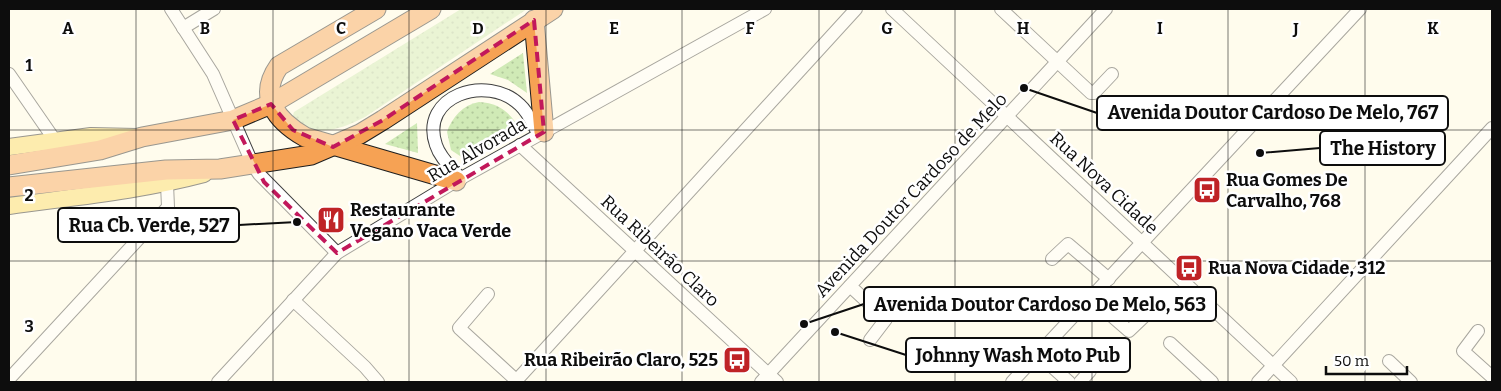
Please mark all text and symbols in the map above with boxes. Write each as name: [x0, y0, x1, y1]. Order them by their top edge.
text: A: [62, 19, 74, 38]
text: B: [200, 19, 210, 38]
text: C: [336, 19, 346, 38]
text: D: [472, 19, 484, 38]
text: E: [609, 19, 619, 38]
text: F: [746, 19, 755, 38]
text: G: [881, 19, 893, 38]
text: H: [1017, 19, 1030, 38]
text: I: [1157, 19, 1163, 38]
text: J: [1292, 19, 1299, 38]
text: K: [1427, 19, 1439, 38]
text: 1: [26, 56, 33, 75]
street label: Avenida Doutor Cardoso de Melo: [810, 88, 1012, 302]
callout: Avenida Doutor Cardoso De Melo, 767: [1097, 96, 1448, 130]
text: Avenida Doutor Cardoso De Melo, 767: [1107, 101, 1439, 124]
street label: Rua Alvorada: [424, 113, 530, 187]
street label: Rua Nova Cidade: [1045, 127, 1163, 239]
callout: The History: [1320, 131, 1445, 165]
text: The History: [1330, 137, 1436, 160]
place label: Rua Gomes De Carvalho, 768: [1226, 169, 1348, 212]
bus stop icon: Rua Gomes De Carvalho, 768: [1192, 175, 1222, 205]
text: 2: [24, 186, 34, 205]
street label: Rua Ribeirão Claro: [596, 191, 724, 311]
place label: Restaurante Vegano Vaca Verde: [350, 199, 511, 242]
restaurant icon: Restaurante Vegano Vaca Verde: [316, 205, 346, 235]
callout: Rua Cb. Verde, 527: [58, 208, 239, 242]
text: Rua Cb. Verde, 527: [68, 214, 230, 237]
bus stop icon: Rua Nova Cidade, 312: [1174, 253, 1204, 283]
place label: Rua Nova Cidade, 312: [1208, 257, 1385, 279]
callout: Avenida Doutor Cardoso De Melo, 563: [864, 287, 1216, 321]
text: Avenida Doutor Cardoso De Melo, 563: [874, 293, 1206, 316]
text: 3: [24, 317, 34, 336]
callout: Johnny Wash Moto Pub: [906, 338, 1130, 372]
text: Johnny Wash Moto Pub: [915, 344, 1120, 367]
scale bar: [1326, 344, 1407, 376]
bus stop icon: Rua Ribeirão Claro, 525: [722, 345, 752, 375]
place label: Rua Ribeirão Claro, 525: [524, 349, 718, 371]
text: 50 m: [1334, 352, 1370, 370]

